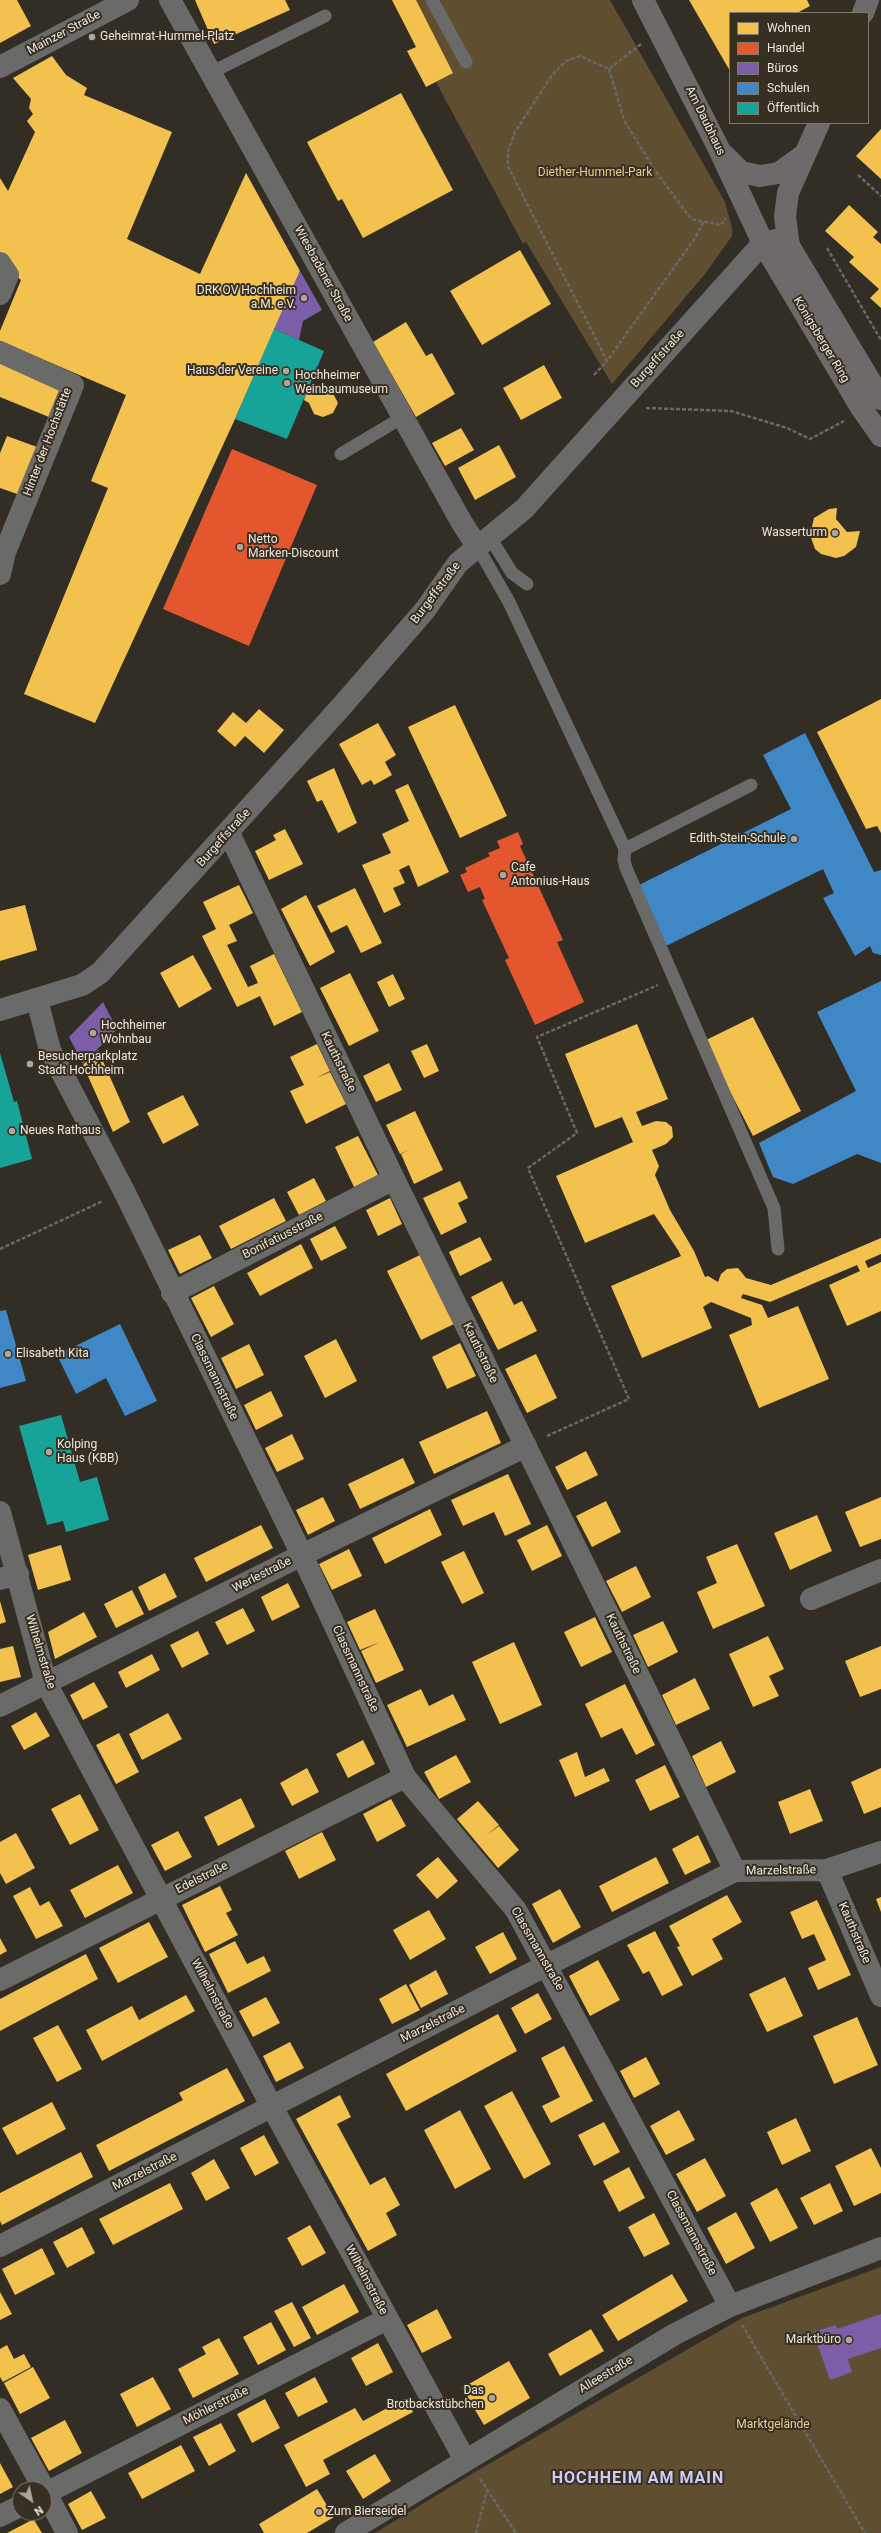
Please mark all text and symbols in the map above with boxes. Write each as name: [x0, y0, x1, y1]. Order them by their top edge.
street label: Mainzer Straße: [25, 8, 103, 58]
legend: [729, 12, 869, 124]
text: Wohnen: [767, 21, 811, 35]
place label: Geheimrat-Hummel-Platz: [100, 30, 234, 44]
marker: Geheimrat-Hummel-Platz: [87, 32, 97, 42]
text: Handel: [767, 41, 805, 55]
text: Büros: [767, 61, 798, 75]
text: Schulen: [767, 81, 810, 95]
street label: Am Daubhaus: [682, 84, 728, 158]
text: Öffentlich: [767, 101, 819, 115]
park label: Diether-Hummel-Park: [538, 166, 652, 180]
street label: Wiesbadener Straße: [291, 224, 355, 324]
place label: DRK OV Hochheim a.M. e.V.: [197, 284, 296, 312]
marker: DRK OV Hochheim a.M. e.V.: [299, 293, 309, 303]
street label: Königsberger Ring: [790, 294, 852, 386]
street label: Burgeffstraße: [628, 327, 688, 391]
place label: Haus der Vereine: [187, 364, 278, 378]
marker: Haus der Vereine: [281, 366, 291, 376]
place label: Hochheimer Weinbaumuseum: [295, 369, 388, 397]
marker: Hochheimer Weinbaumuseum: [282, 378, 292, 388]
street label: Hinter der Hochstätte: [21, 386, 75, 498]
place label: Wasserturm: [762, 526, 827, 540]
marker: Wasserturm: [830, 528, 840, 538]
place label: Netto Marken-Discount: [248, 533, 339, 561]
marker: Netto Marken-Discount: [235, 542, 245, 552]
street label: Burgeffstraße: [408, 559, 464, 627]
street label: Burgeffstraße: [194, 806, 254, 870]
place label: Edith-Stein-Schule: [690, 832, 786, 846]
marker: Edith-Stein-Schule: [789, 834, 799, 844]
place label: Cafe Antonius-Haus: [511, 861, 590, 889]
marker: Cafe Antonius-Haus: [498, 870, 508, 880]
place label: Hochheimer Wohnbau: [101, 1019, 166, 1047]
marker: Hochheimer Wohnbau: [88, 1028, 98, 1038]
street label: Kauthstraße: [317, 1030, 359, 1094]
place label: Besucherparkplatz Stadt Hochheim: [38, 1050, 137, 1078]
marker: Besucherparkplatz Stadt Hochheim: [25, 1059, 35, 1069]
place label: Neues Rathaus: [20, 1124, 101, 1138]
marker: Neues Rathaus: [7, 1126, 17, 1136]
street label: Bonifatiusstraße: [240, 1210, 326, 1262]
street label: Kauthstraße: [459, 1321, 501, 1385]
street label: Classmannstraße: [187, 1332, 241, 1422]
place label: Elisabeth Kita: [16, 1347, 89, 1361]
marker: Elisabeth Kita: [3, 1349, 13, 1359]
place label: Kolping Haus (KBB): [57, 1438, 119, 1466]
marker: Kolping Haus (KBB): [44, 1447, 54, 1457]
street label: Werlestraße: [230, 1554, 294, 1596]
street label: Kauthstraße: [602, 1612, 644, 1676]
street label: Wilhelmstraße: [22, 1613, 58, 1691]
street label: Classmannstraße: [329, 1623, 381, 1715]
street label: Edelstraße: [173, 1859, 231, 1897]
street label: Marzelstraße: [746, 1863, 816, 1879]
street label: Kauthstraße: [835, 1900, 873, 1966]
street label: Classmannstraße: [507, 1905, 567, 1993]
street label: Wilhelmstraße: [188, 1957, 236, 2031]
street label: Marzelstraße: [398, 2002, 468, 2046]
street label: Marzelstraße: [110, 2150, 180, 2194]
street label: Classmannstraße: [663, 2188, 719, 2278]
street label: Wilhelmstraße: [342, 2243, 390, 2317]
place label: Marktbüro: [786, 2333, 841, 2347]
marker: Marktbüro: [844, 2335, 854, 2345]
street label: Alleestraße: [576, 2353, 636, 2397]
street label: Möhlerstraße: [181, 2383, 251, 2429]
place label: Das Brotbackstübchen: [387, 2384, 484, 2412]
marker: Das Brotbackstübchen: [487, 2393, 497, 2403]
park label: Marktgelände: [736, 2418, 810, 2432]
district label: HOCHHEIM AM MAIN: [552, 2469, 724, 2489]
north arrow: [12, 2481, 52, 2521]
text: N: [32, 2503, 45, 2518]
place label: Zum Bierseidel: [327, 2505, 407, 2519]
marker: Zum Bierseidel: [314, 2507, 324, 2517]

